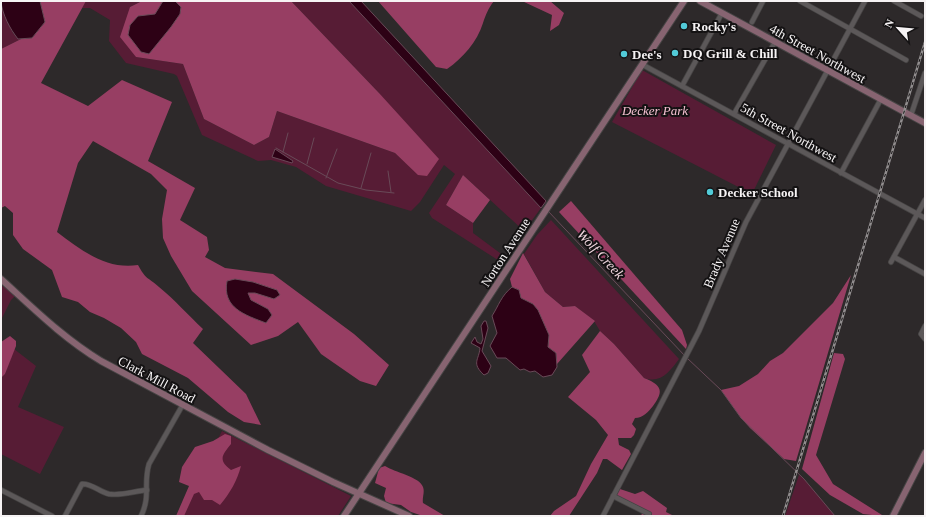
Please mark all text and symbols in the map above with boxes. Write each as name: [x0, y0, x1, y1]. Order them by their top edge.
north arrow: [878, 8, 918, 48]
text: N: [882, 17, 896, 30]
place label: Rocky's: [692, 19, 736, 34]
marker: Rocky's: [679, 21, 689, 31]
street label: 4th Street Northwest: [767, 21, 869, 86]
place label: DQ Grill & Chill: [683, 46, 778, 61]
place label: Dee's: [632, 47, 662, 62]
marker: DQ Grill & Chill: [670, 48, 680, 58]
marker: Dee's: [619, 49, 629, 59]
street label: 5th Street Northwest: [738, 100, 840, 165]
park label: Decker Park: [621, 103, 688, 118]
place label: Decker School: [718, 185, 798, 200]
marker: Decker School: [705, 187, 715, 197]
street label: Norton Avenue: [478, 215, 533, 289]
street label: Brady Avenue: [700, 216, 743, 290]
water label: Wolf Creek: [574, 227, 628, 283]
street label: Clark Mill Road: [116, 353, 198, 406]

